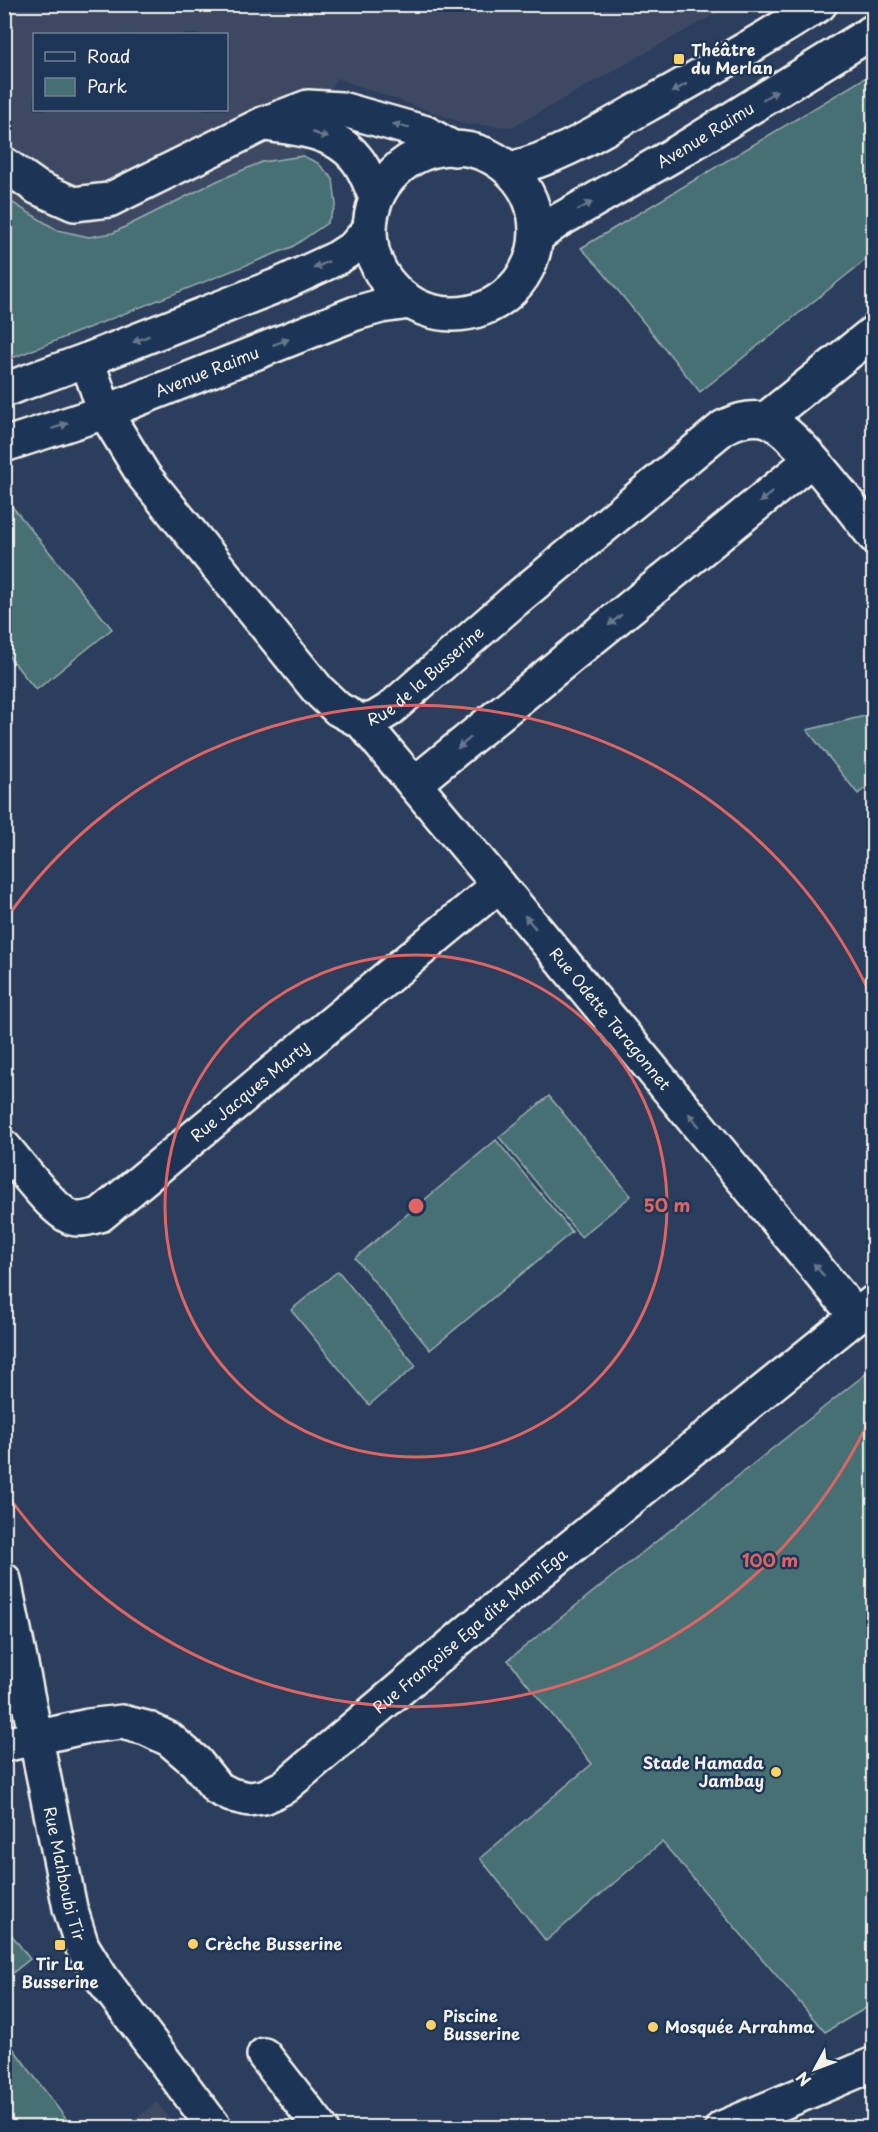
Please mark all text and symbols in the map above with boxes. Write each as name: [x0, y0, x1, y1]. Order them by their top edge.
legend: [33, 33, 228, 111]
place label: Théâtre du Merlan: [691, 37, 773, 79]
text: Road: [87, 42, 131, 69]
marker: Théâtre du Merlan: [672, 52, 686, 66]
text: Park: [87, 72, 127, 99]
one-way arrow: [670, 83, 687, 93]
one-way arrow: [762, 90, 779, 101]
street label: Avenue Raimu: [652, 95, 758, 173]
one-way arrow: [392, 121, 410, 130]
one-way arrow: [311, 131, 329, 141]
one-way arrow: [577, 200, 593, 211]
one-way arrow: [313, 261, 330, 270]
one-way arrow: [132, 335, 150, 344]
one-way arrow: [272, 337, 290, 346]
street label: Avenue Raimu: [151, 339, 262, 402]
one-way arrow: [51, 421, 69, 431]
one-way arrow: [758, 490, 774, 503]
one-way arrow: [607, 613, 622, 626]
street label: Rue de la Busserine: [364, 620, 489, 731]
one-way arrow: [456, 737, 471, 749]
one-way arrow: [523, 914, 536, 930]
street label: Rue Odette Taragonnet: [545, 942, 678, 1095]
street label: Rue Jacques Marty: [185, 1034, 314, 1147]
one-way arrow: [688, 1112, 701, 1128]
text: 50 m: [644, 1191, 690, 1218]
centre of rings: [406, 1196, 426, 1216]
one-way arrow: [813, 1263, 826, 1278]
street label: Rue Françoise Ega dite Mam'Ega: [367, 1542, 572, 1718]
text: 100 m: [742, 1546, 798, 1573]
place label: Stade Hamada Jambay: [643, 1750, 764, 1792]
marker: Stade Hamada Jambay: [769, 1765, 783, 1779]
street label: Rue Mahboubi Tir: [39, 1804, 93, 1945]
place label: Crèche Busserine: [205, 1931, 342, 1955]
marker: Crèche Busserine: [186, 1937, 200, 1951]
marker: Tir La Busserine: [53, 1938, 67, 1952]
place label: Tir La Busserine: [21, 1951, 99, 1993]
place label: Piscine Busserine: [443, 2003, 520, 2045]
place label: Mosquée Arrahma: [665, 2014, 815, 2038]
marker: Piscine Busserine: [424, 2018, 438, 2032]
marker: Mosquée Arrahma: [646, 2020, 660, 2034]
north arrow: [785, 2039, 845, 2099]
text: N: [790, 2067, 816, 2092]

